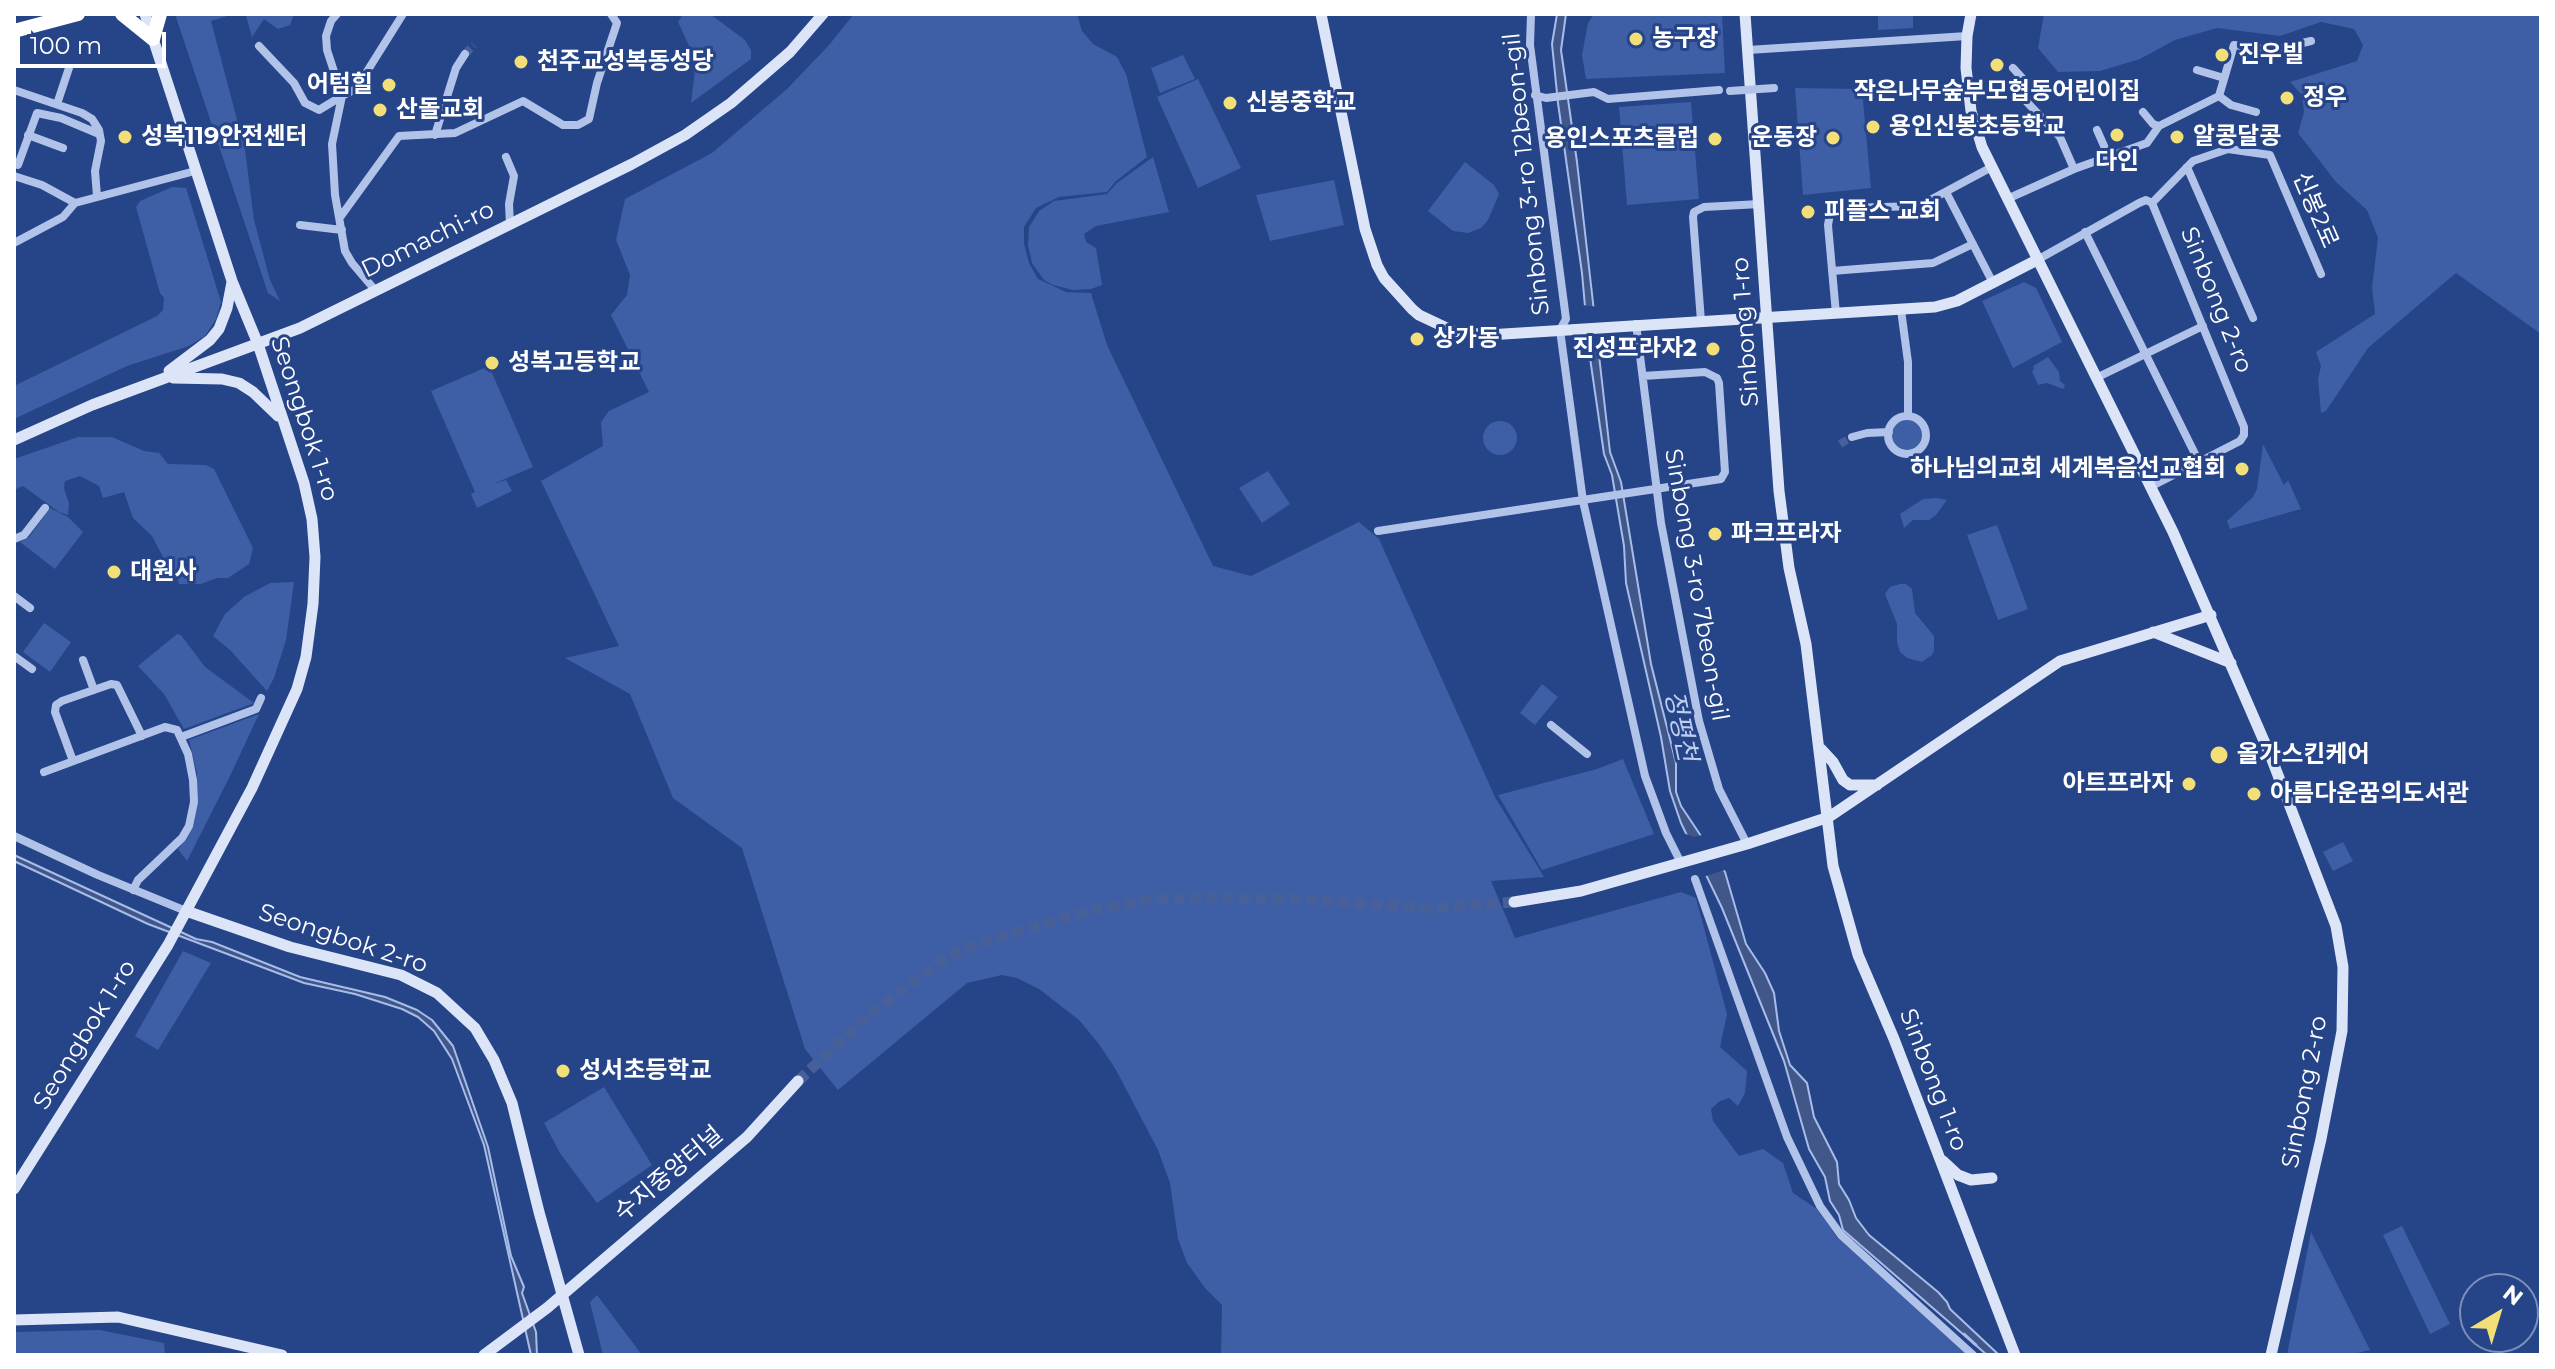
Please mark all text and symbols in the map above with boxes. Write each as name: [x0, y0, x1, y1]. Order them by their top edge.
scale bar: [20, 16, 170, 66]
place label: 농구장: [1652, 25, 1718, 53]
marker: 농구장: [1627, 30, 1645, 48]
text: 100 m: [30, 31, 102, 60]
street label: Sinbong 3-ro 12beon-gil: [1498, 31, 1556, 317]
place label: 진우빌: [2238, 41, 2304, 69]
marker: 진우빌: [2213, 46, 2231, 64]
place label: 천주교성복동성당: [537, 48, 714, 76]
marker: 천주교성복동성당: [512, 53, 530, 71]
marker: 작은나무숲부모협동어린이집: [1988, 56, 2006, 74]
place label: 어텀힐: [307, 71, 373, 99]
marker: 어텀힐: [380, 76, 398, 94]
place label: 작은나무숲부모협동어린이집: [1853, 78, 2141, 106]
place label: 정우: [2303, 84, 2347, 112]
place label: 신봉중학교: [1246, 89, 1356, 117]
marker: 정우: [2278, 89, 2296, 107]
marker: 신봉중학교: [1221, 94, 1239, 112]
place label: 산돌교회: [396, 96, 484, 124]
marker: 산돌교회: [371, 101, 389, 119]
place label: 용인신봉초등학교: [1889, 113, 2066, 141]
marker: 용인신봉초등학교: [1864, 118, 1882, 136]
place label: 성복119안전센터: [141, 123, 308, 151]
place label: 알콩달콩: [2193, 123, 2281, 151]
place label: 운동장: [1751, 124, 1817, 152]
place label: 용인스포츠클럽: [1544, 125, 1699, 153]
marker: 다인: [2108, 126, 2126, 144]
marker: 성복119안전센터: [116, 128, 134, 146]
marker: 알콩달콩: [2168, 128, 2186, 146]
marker: 운동장: [1824, 129, 1842, 147]
marker: 용인스포츠클럽: [1706, 130, 1724, 148]
place label: 다인: [2095, 148, 2139, 176]
street label: 신봉2로: [2286, 168, 2344, 252]
street label: Domachi-ro: [357, 195, 499, 285]
place label: 피플스 교회: [1824, 198, 1941, 226]
marker: 피플스 교회: [1799, 203, 1817, 221]
street label: Sinbong 2-ro: [2174, 223, 2258, 377]
street label: Sinbong 1-ro: [1726, 256, 1766, 408]
place label: 상가동: [1433, 325, 1499, 353]
marker: 상가동: [1408, 330, 1426, 348]
street label: Seongbok 1-ro: [264, 333, 344, 505]
place label: 진성프라자2: [1572, 335, 1697, 363]
marker: 진성프라자2: [1704, 340, 1722, 358]
place label: 성복고등학교: [508, 349, 640, 377]
marker: 성복고등학교: [483, 354, 501, 372]
street label: Sinbong 3-ro 7beon-gil: [1658, 447, 1734, 723]
place label: 하나님의교회 세계복음선교협회: [1910, 455, 2226, 483]
marker: 하나님의교회 세계복음선교협회: [2233, 460, 2251, 478]
place label: 파크프라자: [1731, 520, 1841, 548]
marker: 파크프라자: [1706, 525, 1724, 543]
place label: 대원사: [130, 558, 196, 586]
marker: 대원사: [105, 563, 123, 581]
water label: 정평천: [1657, 688, 1703, 764]
place label: 올가스킨케어: [2237, 741, 2369, 769]
marker: 올가스킨케어: [2208, 744, 2230, 766]
place label: 아트프라자: [2063, 770, 2173, 798]
marker: 아트프라자: [2180, 775, 2198, 793]
place label: 아름다운꿈의도서관: [2270, 780, 2469, 808]
marker: 아름다운꿈의도서관: [2245, 785, 2263, 803]
street label: Seongbok 2-ro: [255, 898, 431, 980]
street label: Seongbok 1-ro: [27, 955, 143, 1115]
street label: Sinbong 1-ro: [1893, 1005, 1973, 1155]
street label: Sinbong 2-ro: [2276, 1013, 2334, 1171]
place label: 성서초등학교: [579, 1057, 711, 1085]
marker: 성서초등학교: [554, 1062, 572, 1080]
street label: 수지중앙터널: [609, 1120, 729, 1228]
north arrow: [2459, 1273, 2539, 1353]
text: N: [2498, 1279, 2528, 1311]

